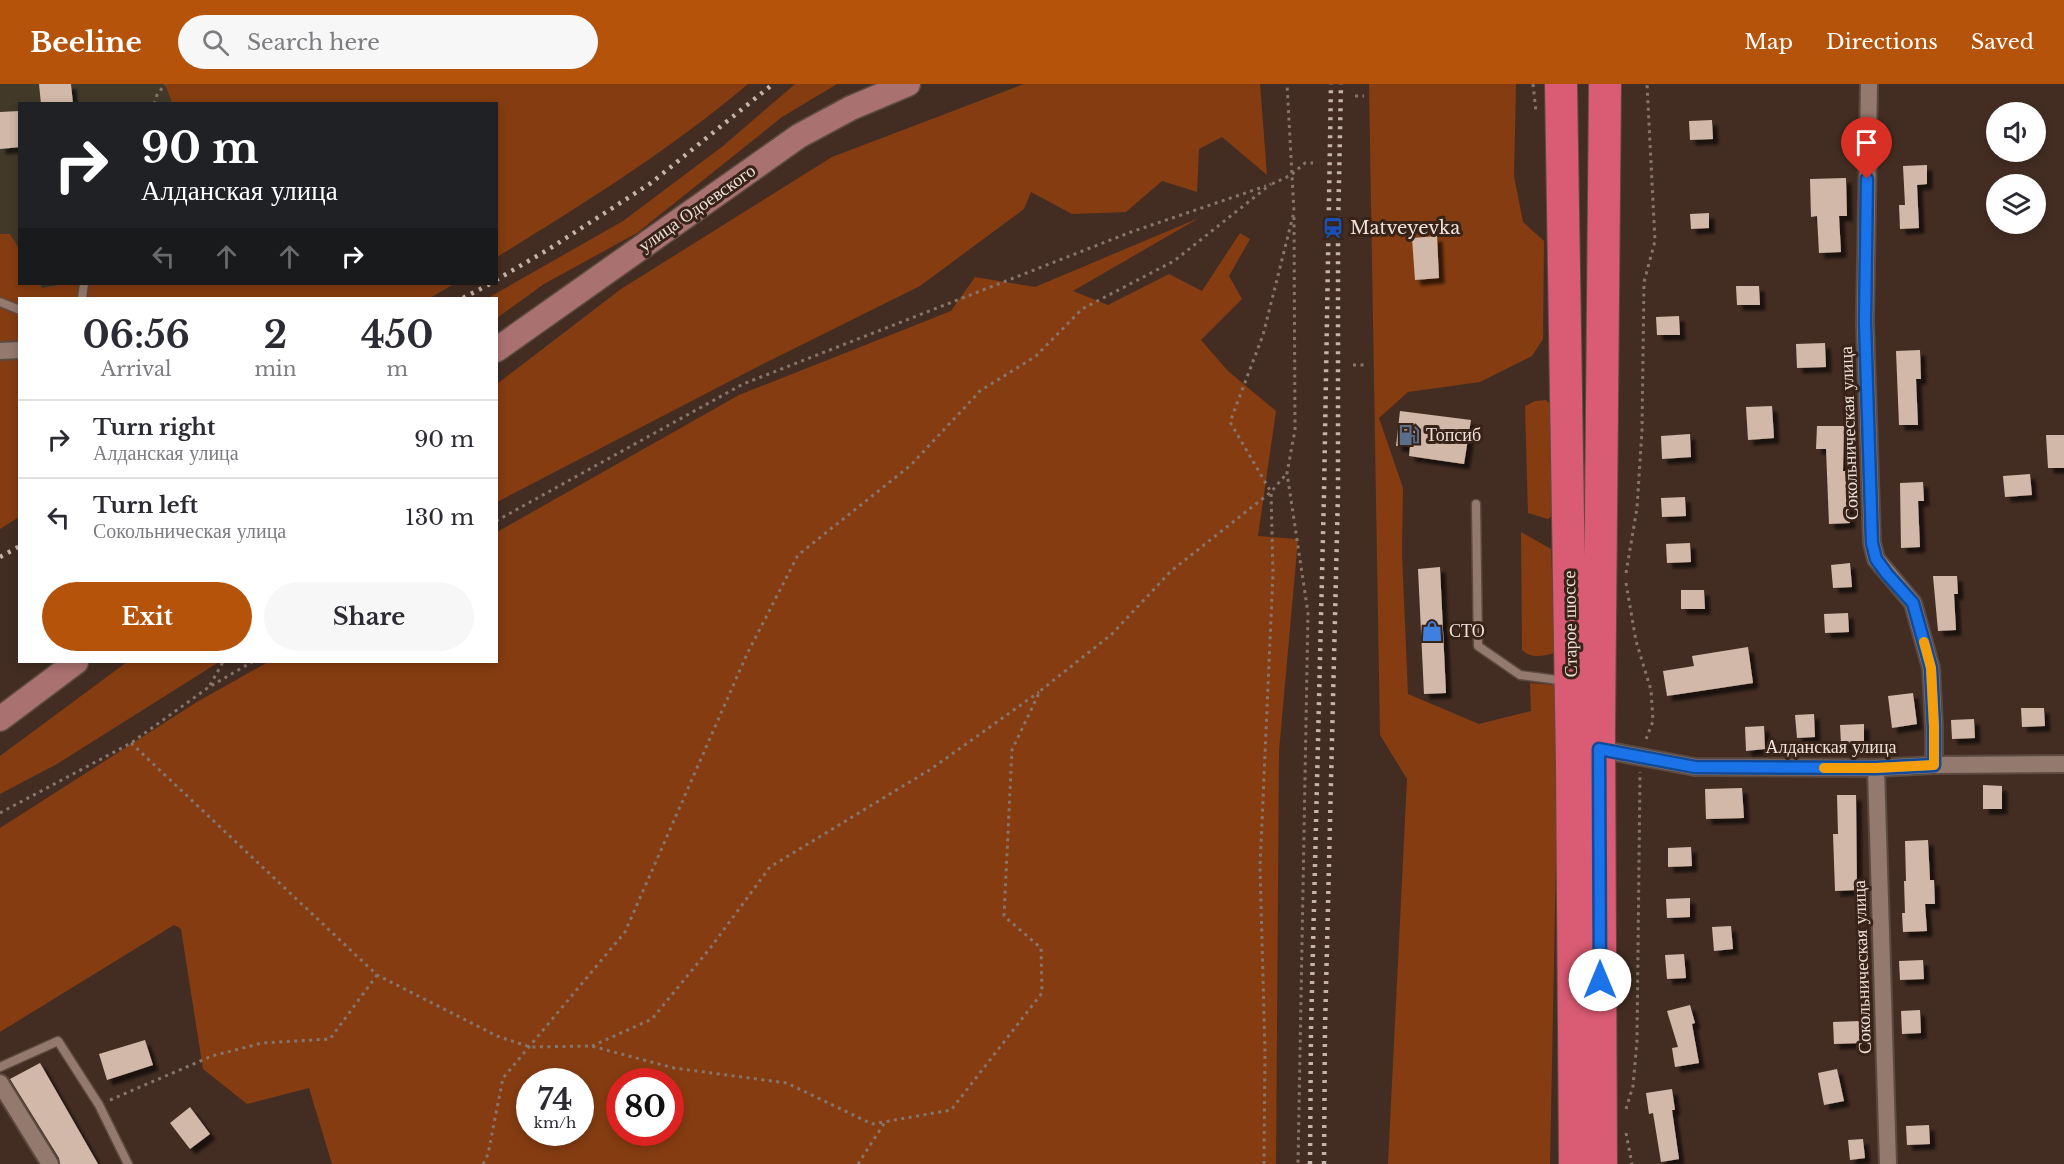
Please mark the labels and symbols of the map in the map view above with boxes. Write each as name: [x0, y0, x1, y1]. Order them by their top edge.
pin: [1841, 117, 1892, 179]
street label: улица Одоевского: [634, 159, 760, 257]
station icon: Matveyevka: [1321, 216, 1345, 240]
place label: Matveyevka: [1350, 217, 1460, 239]
street label: Сокольническая улица: [1835, 346, 1863, 520]
fuel station icon: Топсиб: [1397, 423, 1421, 447]
place label: Топсиб: [1426, 424, 1481, 446]
street label: Старое шоссе: [1558, 570, 1582, 678]
shop icon: СТО: [1420, 619, 1444, 643]
place label: СТО: [1449, 620, 1485, 642]
street label: Алданская улица: [1765, 736, 1897, 758]
street label: Сокольническая улица: [1848, 880, 1876, 1054]
position arrow: [1568, 948, 1632, 1012]
speed limit sign: 80: [606, 1068, 684, 1146]

